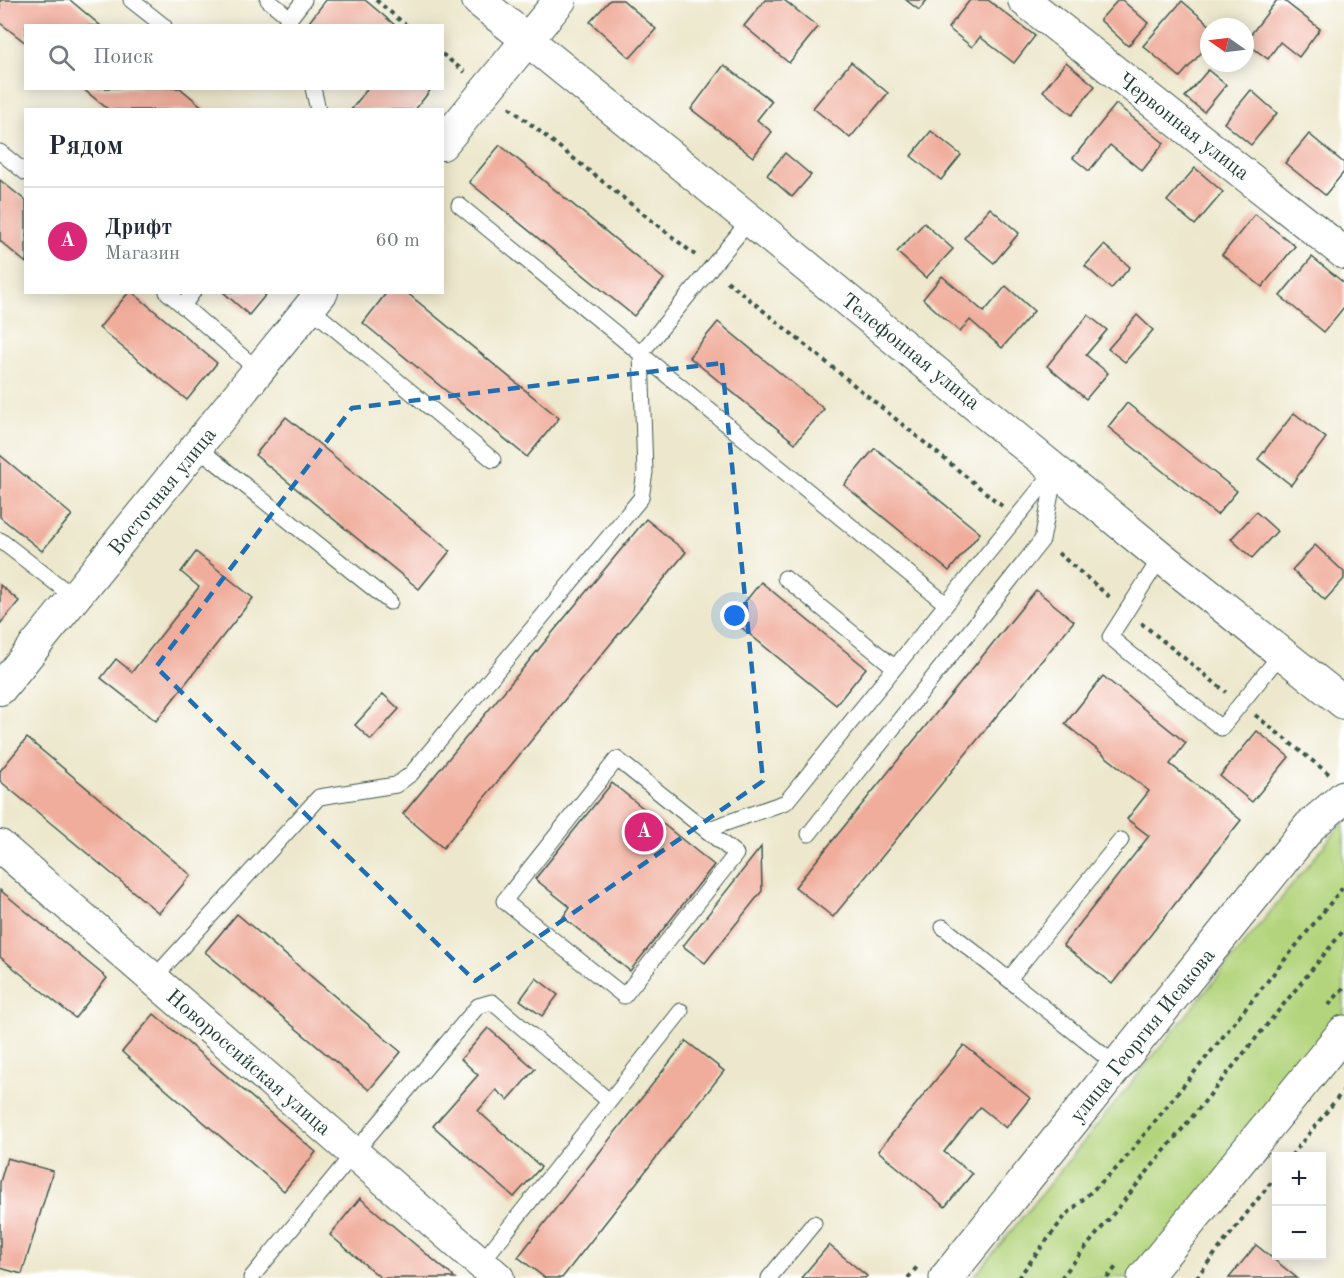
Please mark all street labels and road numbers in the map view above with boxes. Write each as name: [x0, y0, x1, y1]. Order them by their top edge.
street label: Червонная улица: [1113, 70, 1253, 185]
street label: Телефонная улица: [837, 290, 983, 414]
street label: Восточная улица: [106, 424, 221, 560]
street label: улица Георгия Исакова: [1067, 945, 1220, 1127]
street label: Новороссийская улица: [162, 986, 334, 1140]

